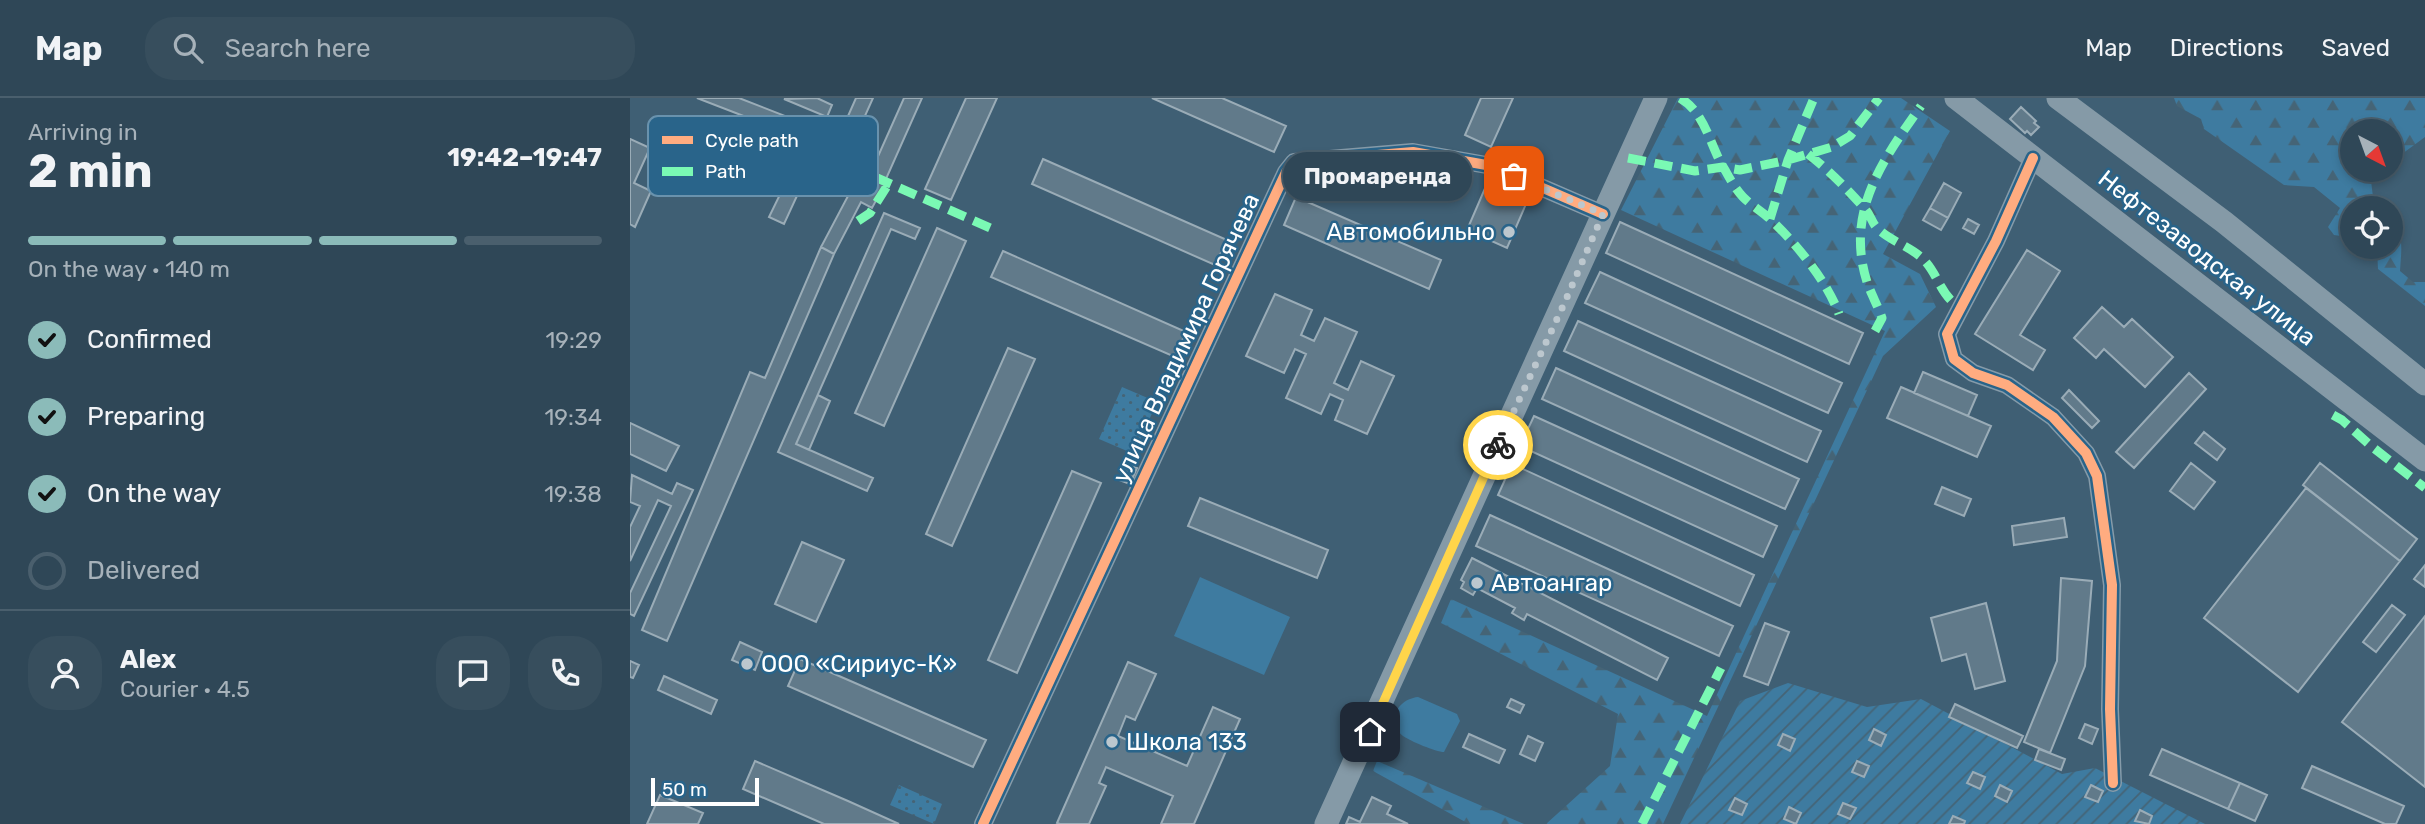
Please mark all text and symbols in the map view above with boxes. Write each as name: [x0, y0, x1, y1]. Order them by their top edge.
search box: [145, 17, 635, 80]
text: Map: [35, 29, 103, 68]
icon: search: [169, 29, 207, 67]
text: Search here: [225, 33, 370, 64]
text: Map: [2085, 34, 2132, 62]
text: Directions: [2170, 34, 2283, 62]
text: Saved: [2321, 34, 2390, 62]
legend: [648, 116, 878, 196]
text: Arriving in: [28, 118, 138, 146]
north arrow: [2340, 119, 2403, 182]
map controls: [2340, 119, 2403, 259]
text: Cycle path: [705, 129, 799, 152]
text: 19:42–19:47: [447, 142, 602, 173]
text: 2 min: [28, 144, 153, 199]
pin: [1484, 146, 1544, 206]
callout: Промаренда: [1283, 152, 1472, 200]
icon: bag: [1495, 157, 1533, 195]
text: Path: [705, 160, 746, 183]
text: Промаренда: [1304, 162, 1451, 190]
street label: Нефтезаводская улица: [2093, 164, 2321, 352]
street label: улица Владимира Горячева: [1107, 189, 1265, 487]
button: locate: [2340, 196, 2403, 259]
place label: Автомобильно: [1326, 218, 1495, 246]
marker: Автомобильно: [1501, 224, 1517, 240]
text: On the way · 140 m: [28, 255, 230, 283]
icon: check: [28, 321, 66, 359]
text: Confirmed: [87, 324, 212, 355]
text: 19:29: [545, 326, 602, 354]
icon: check: [28, 398, 66, 436]
text: Preparing: [87, 401, 205, 432]
text: 19:34: [545, 403, 602, 431]
courier: [1463, 410, 1533, 480]
icon: bike: [1479, 426, 1517, 464]
icon: check: [28, 475, 66, 513]
text: On the way: [87, 478, 221, 509]
text: 19:38: [544, 480, 602, 508]
text: Delivered: [87, 555, 200, 586]
place label: Автоангар: [1491, 569, 1612, 597]
marker: Автоангар: [1469, 575, 1485, 591]
button: person: [28, 636, 102, 710]
button: chat: [436, 636, 510, 710]
button: phone: [528, 636, 602, 710]
text: Alex: [120, 644, 176, 675]
place label: ООО «Сириус-К»: [761, 650, 957, 678]
marker: ООО «Сириус-К»: [739, 656, 755, 672]
text: Courier · 4.5: [120, 675, 250, 703]
pin: [1340, 702, 1400, 762]
icon: home: [1351, 713, 1389, 751]
place label: Школа 133: [1126, 728, 1247, 756]
marker: Школа 133: [1104, 734, 1120, 750]
scale bar: [651, 775, 760, 807]
text: 50 m: [662, 778, 707, 801]

